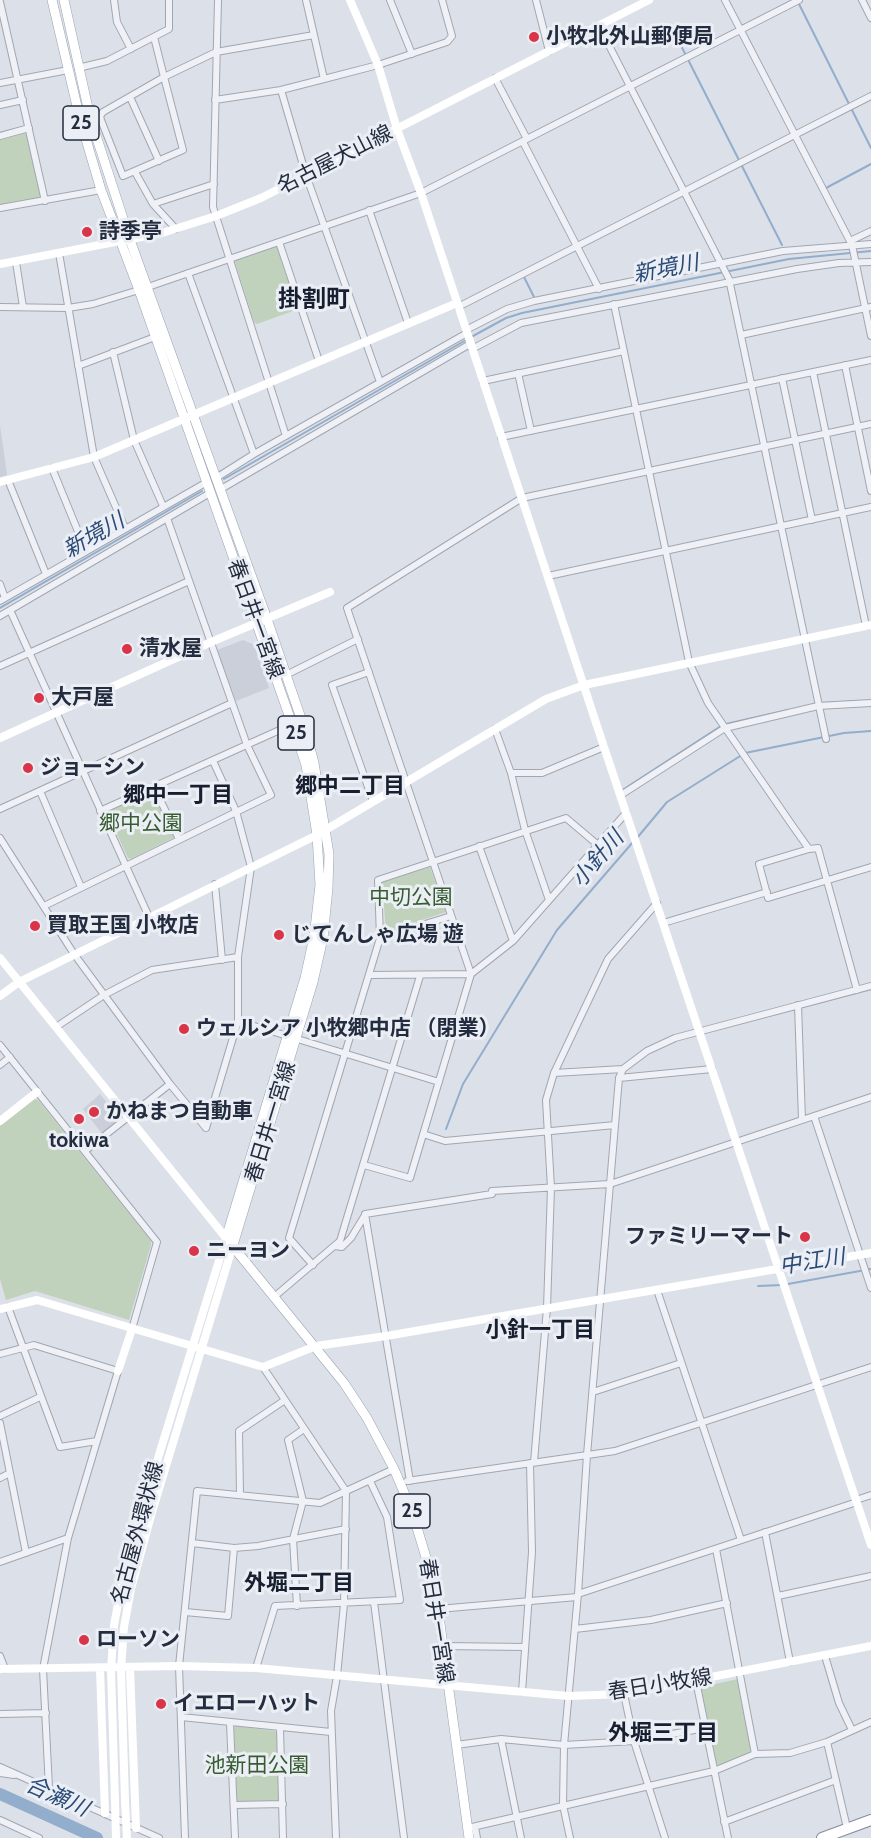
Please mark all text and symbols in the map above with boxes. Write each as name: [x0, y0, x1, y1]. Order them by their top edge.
place label: 小牧北外山郵便局: [546, 24, 714, 50]
marker: 小牧北外山郵便局: [527, 30, 541, 44]
road number: 25: [63, 106, 99, 140]
street label: 名古屋犬山線: [273, 120, 397, 200]
place label: 詩季亭: [99, 219, 162, 245]
marker: 詩季亭: [80, 225, 94, 239]
water label: 新境川: [631, 250, 701, 288]
district label: 掛割町: [278, 286, 350, 314]
water label: 新境川: [59, 508, 129, 564]
street label: 春日井一宮線: [222, 555, 288, 683]
place label: 清水屋: [139, 636, 202, 662]
marker: 清水屋: [120, 642, 134, 656]
place label: 大戸屋: [51, 685, 114, 711]
marker: 大戸屋: [32, 691, 46, 705]
road number: 25: [278, 716, 314, 750]
place label: ジョーシン: [40, 755, 145, 781]
marker: ジョーシン: [21, 761, 35, 775]
district label: 郷中二丁目: [295, 774, 405, 800]
district label: 郷中一丁目: [123, 783, 233, 809]
park label: 郷中公園: [99, 811, 183, 837]
water label: 小針川: [566, 825, 630, 893]
park label: 中切公園: [369, 885, 453, 911]
place label: 買取王国 小牧店: [47, 913, 199, 939]
marker: 買取王国 小牧店: [28, 919, 42, 933]
place label: じてんしゃ広場 遊: [291, 922, 464, 948]
marker: じてんしゃ広場 遊: [272, 928, 286, 942]
place label: ウェルシア 小牧郷中店 （閉業）: [196, 1016, 499, 1042]
marker: ウェルシア 小牧郷中店 （閉業）: [177, 1022, 191, 1036]
street label: 春日井一宮線: [241, 1058, 301, 1186]
place label: かねまつ自動車: [106, 1099, 253, 1125]
marker: かねまつ自動車: [87, 1105, 101, 1119]
marker: tokiwa: [72, 1112, 86, 1126]
place label: tokiwa: [49, 1128, 109, 1154]
place label: ファミリーマート: [625, 1224, 793, 1250]
marker: ファミリーマート: [798, 1230, 812, 1244]
place label: ニーヨン: [206, 1238, 290, 1264]
marker: ニーヨン: [187, 1244, 201, 1258]
water label: 中江川: [777, 1244, 847, 1280]
district label: 小針一丁目: [485, 1318, 595, 1344]
street label: 名古屋外環状線: [107, 1459, 169, 1607]
road number: 25: [394, 1494, 430, 1528]
street label: 春日井一宮線: [414, 1557, 458, 1685]
district label: 外堀二丁目: [244, 1571, 354, 1597]
place label: ローソン: [96, 1627, 180, 1653]
marker: ローソン: [77, 1633, 91, 1647]
street label: 春日小牧線: [606, 1664, 714, 1706]
place label: イエローハット: [173, 1691, 320, 1717]
marker: イエローハット: [154, 1697, 168, 1711]
district label: 外堀三丁目: [608, 1721, 718, 1747]
park label: 池新田公園: [205, 1753, 309, 1779]
water label: 合瀬川: [21, 1772, 93, 1822]

